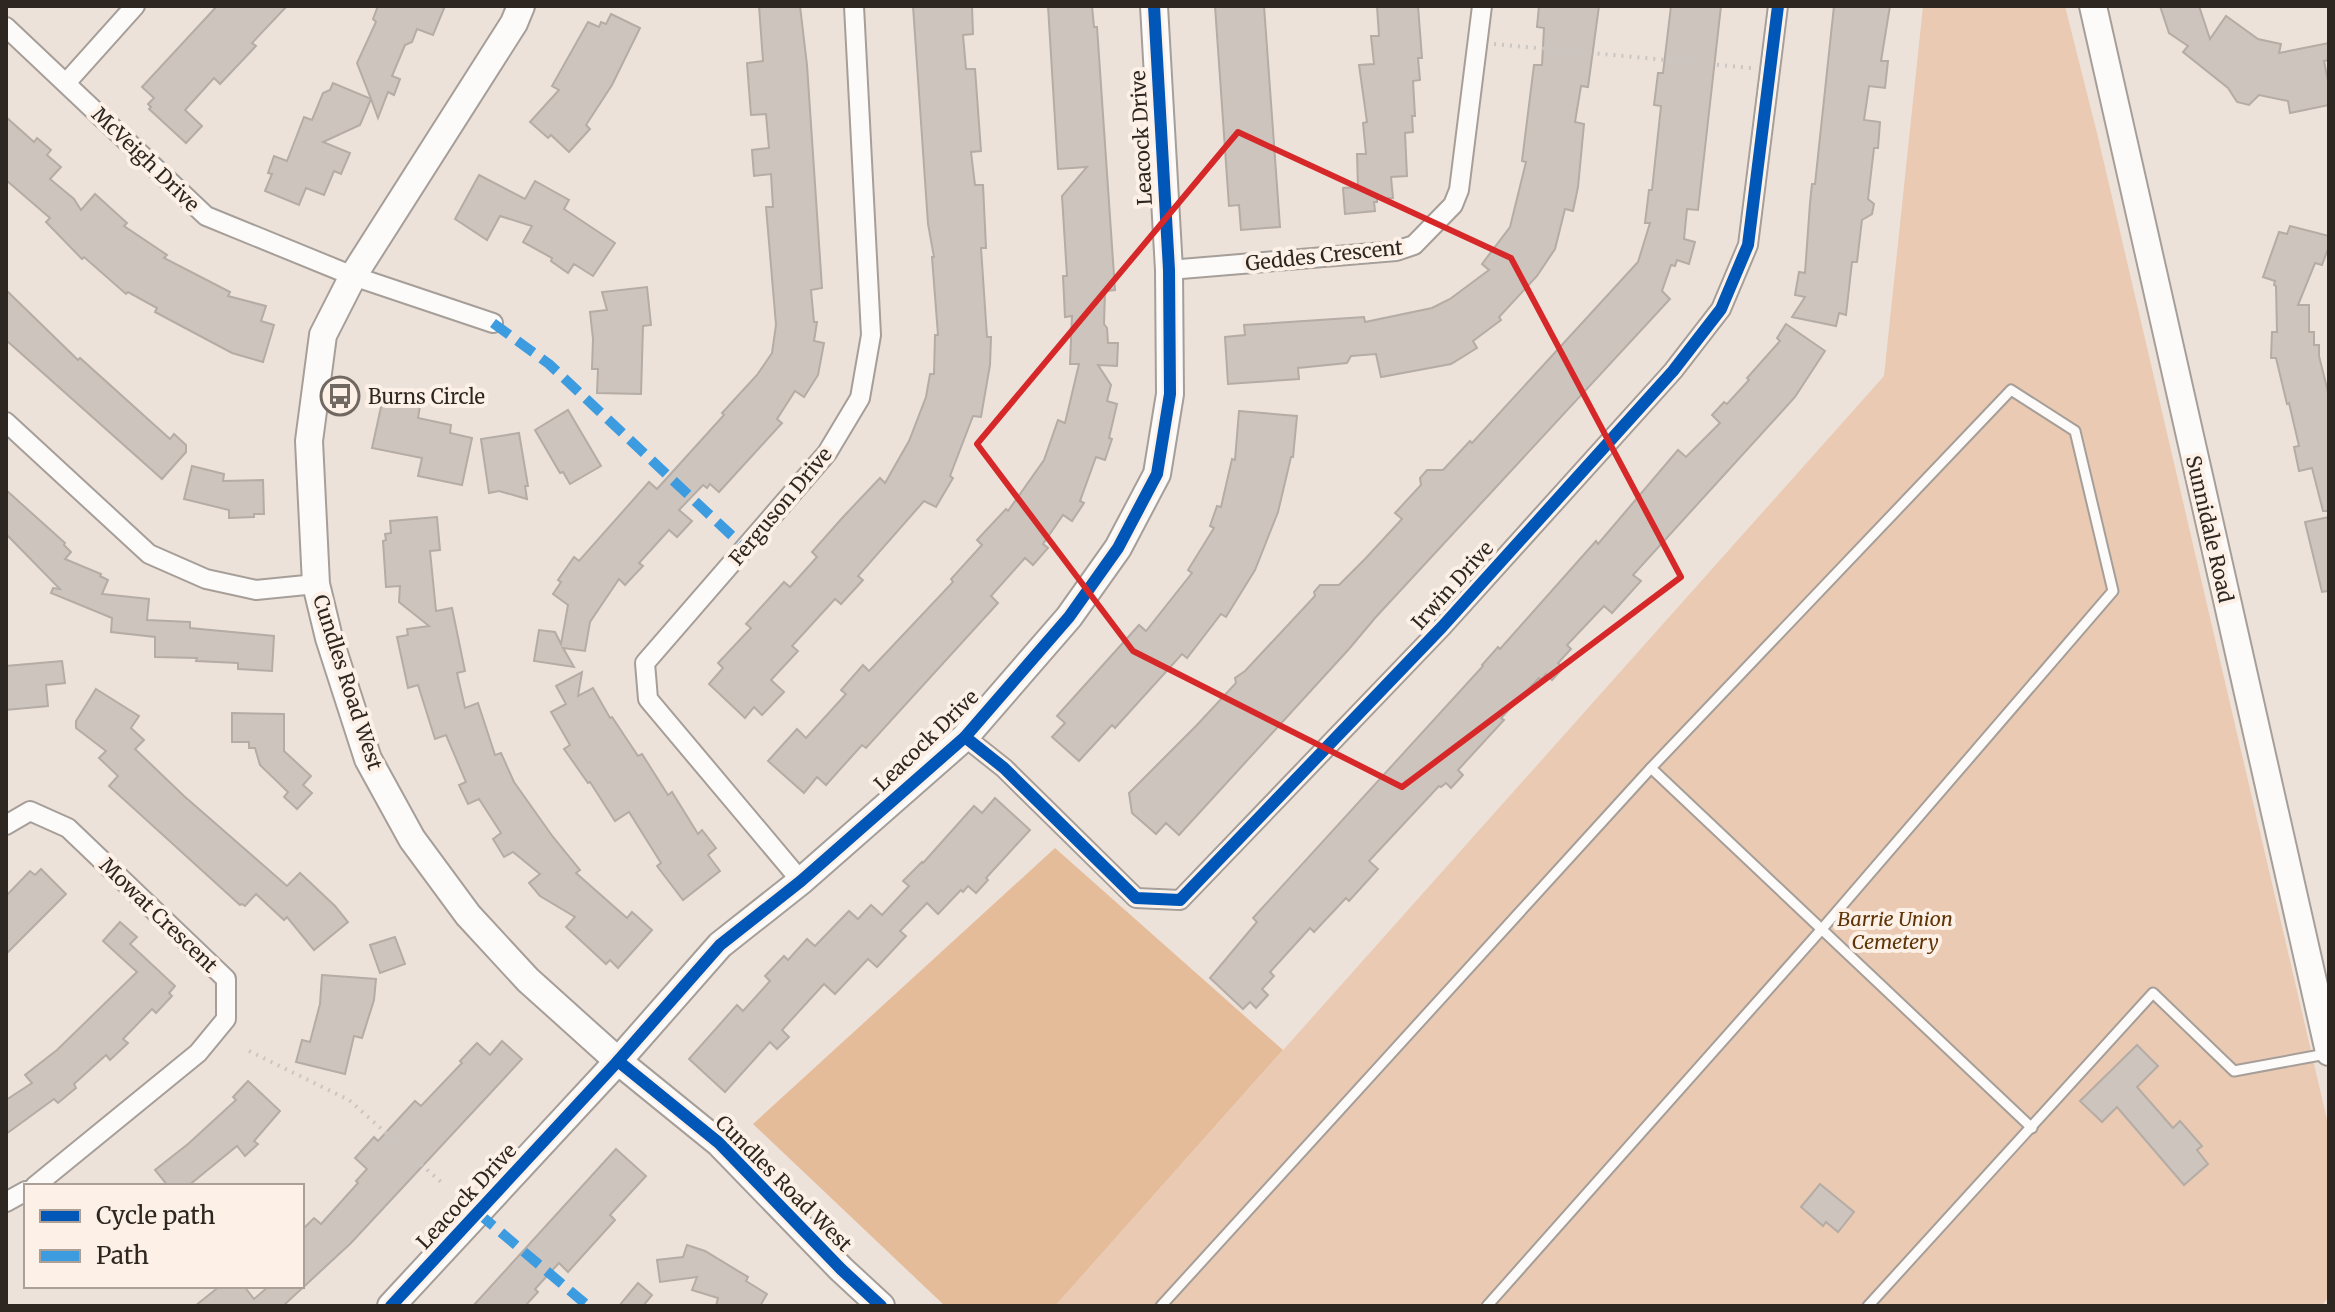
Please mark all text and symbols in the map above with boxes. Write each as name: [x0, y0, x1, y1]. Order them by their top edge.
street label: Leacock Drive: [1125, 70, 1157, 206]
street label: McVeigh Drive: [87, 102, 205, 216]
street label: Geddes Crescent: [1244, 234, 1404, 276]
bus stop icon: Burns Circle: [319, 375, 361, 417]
place label: Burns Circle: [368, 384, 485, 409]
street label: Ferguson Drive: [723, 442, 837, 570]
street label: Sunnidale Road: [2181, 453, 2239, 605]
street label: Irwin Drive: [1406, 536, 1498, 634]
street label: Cundles Road West: [308, 591, 388, 773]
street label: Leacock Drive: [869, 684, 983, 796]
street label: Mowat Crescent: [95, 852, 223, 978]
park label: Barrie Union Cemetery: [1837, 906, 1953, 954]
street label: Cundles Road West: [711, 1110, 858, 1257]
street label: Leacock Drive: [411, 1138, 521, 1254]
legend: [24, 1184, 304, 1288]
text: Cycle path: [96, 1200, 215, 1231]
text: Path: [96, 1240, 149, 1271]

